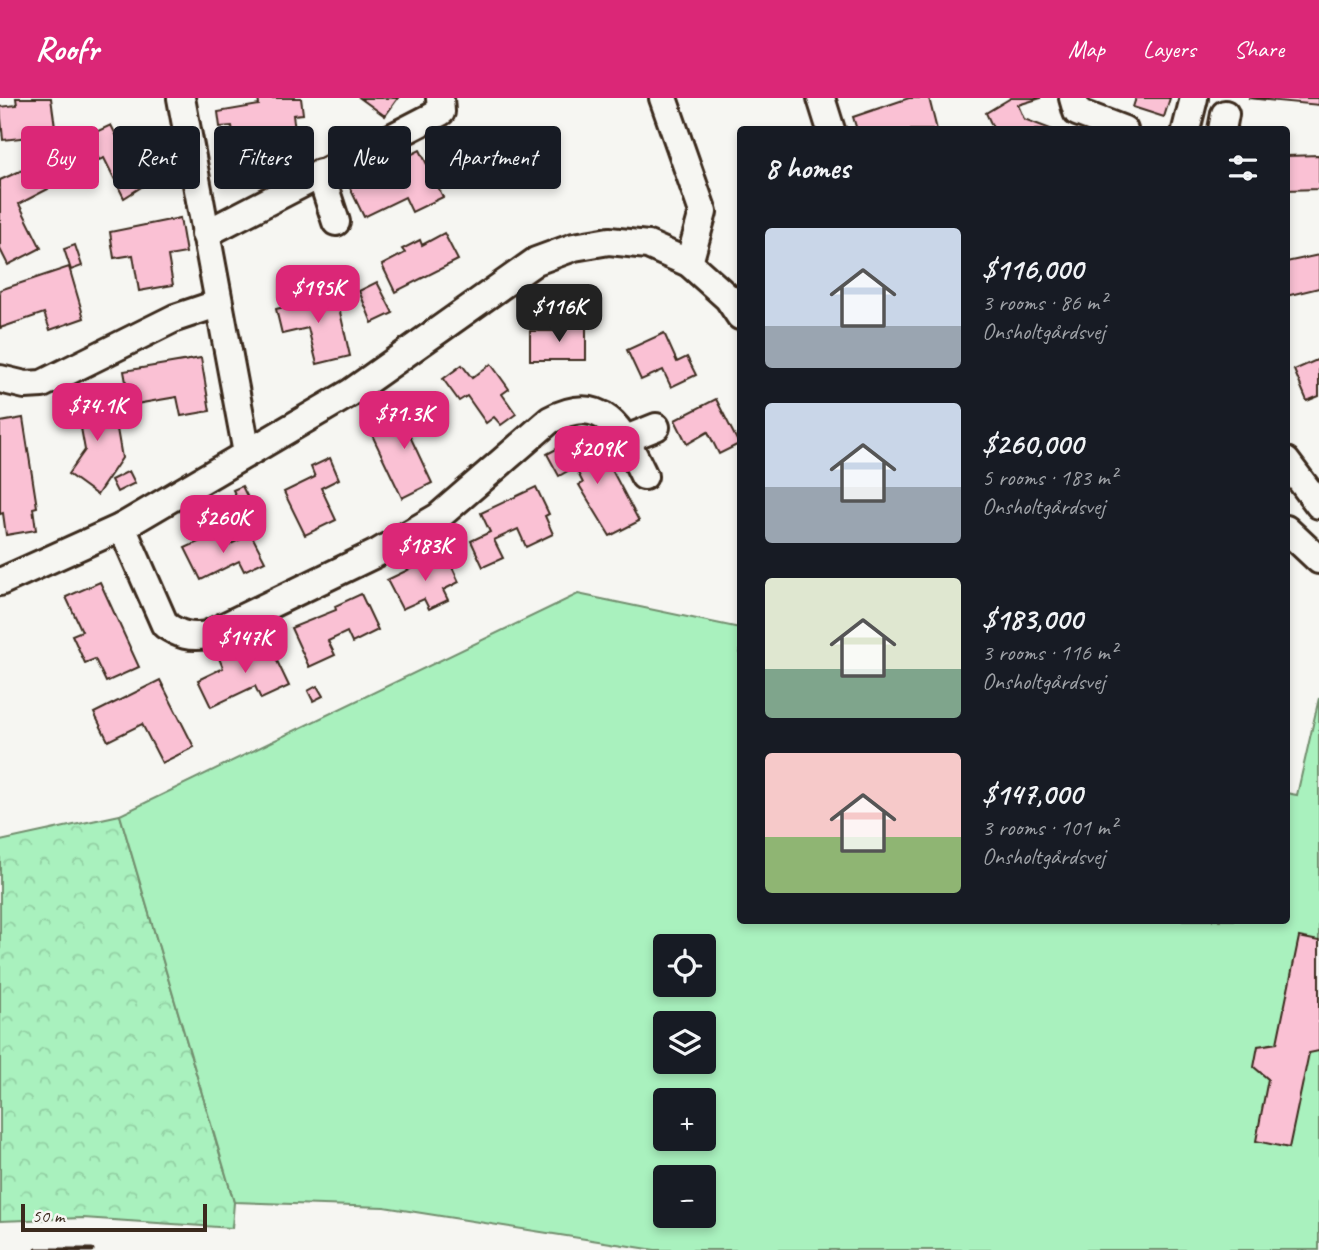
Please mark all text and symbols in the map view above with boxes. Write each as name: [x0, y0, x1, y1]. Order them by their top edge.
text: Roofr: [35, 28, 98, 70]
text: Map: [1068, 34, 1105, 64]
text: Layers: [1143, 34, 1196, 64]
text: Share: [1234, 34, 1284, 64]
chip: Buy: [21, 126, 99, 189]
chip: Rent: [113, 126, 200, 189]
chip: Filters: [214, 126, 314, 189]
chip: New: [328, 126, 411, 189]
chip: Apartment: [425, 126, 561, 189]
text: 8 homes: [765, 149, 850, 187]
icon: filters: [1224, 149, 1262, 187]
text: $116,000: [982, 250, 1083, 288]
icon: home: [821, 256, 905, 340]
pin: $195K: [269, 266, 367, 325]
text: $195K: [292, 273, 344, 302]
pin: $116K: [510, 285, 608, 344]
text: 3 rooms · 86 m²: [982, 288, 1106, 317]
text: $116K: [532, 292, 586, 321]
text: Onsholtgårdsvej: [982, 317, 1105, 346]
pin: $74.1K: [40, 384, 154, 443]
text: $74.1K: [68, 391, 126, 420]
pin: $71.3K: [347, 392, 461, 451]
text: $71.3K: [375, 399, 433, 428]
text: $260,000: [982, 425, 1083, 463]
pin: $209K: [548, 426, 646, 486]
icon: home: [821, 431, 905, 515]
text: $209K: [571, 434, 623, 463]
text: 5 rooms · 183 m²: [982, 463, 1117, 492]
text: Onsholtgårdsvej: [982, 492, 1105, 521]
pin: $260K: [174, 496, 272, 555]
text: $260K: [196, 503, 250, 532]
pin: $183K: [376, 524, 474, 583]
text: $183K: [398, 531, 452, 560]
text: $183,000: [982, 600, 1082, 638]
icon: home: [821, 606, 905, 690]
pin: $147K: [196, 616, 294, 675]
text: $147K: [219, 623, 272, 652]
text: 3 rooms · 116 m²: [982, 638, 1117, 667]
text: Onsholtgårdsvej: [982, 667, 1105, 696]
text: $147,000: [982, 775, 1082, 813]
icon: home: [821, 781, 905, 865]
text: 3 rooms · 101 m²: [982, 813, 1117, 842]
text: Onsholtgårdsvej: [982, 842, 1105, 871]
map controls: [653, 934, 716, 1228]
button: locate: [653, 934, 716, 997]
button: layers: [653, 1011, 716, 1074]
button: +: [653, 1088, 716, 1151]
button: −: [653, 1165, 716, 1228]
scale bar: [21, 1201, 206, 1233]
text: 50 m: [32, 1204, 64, 1228]

